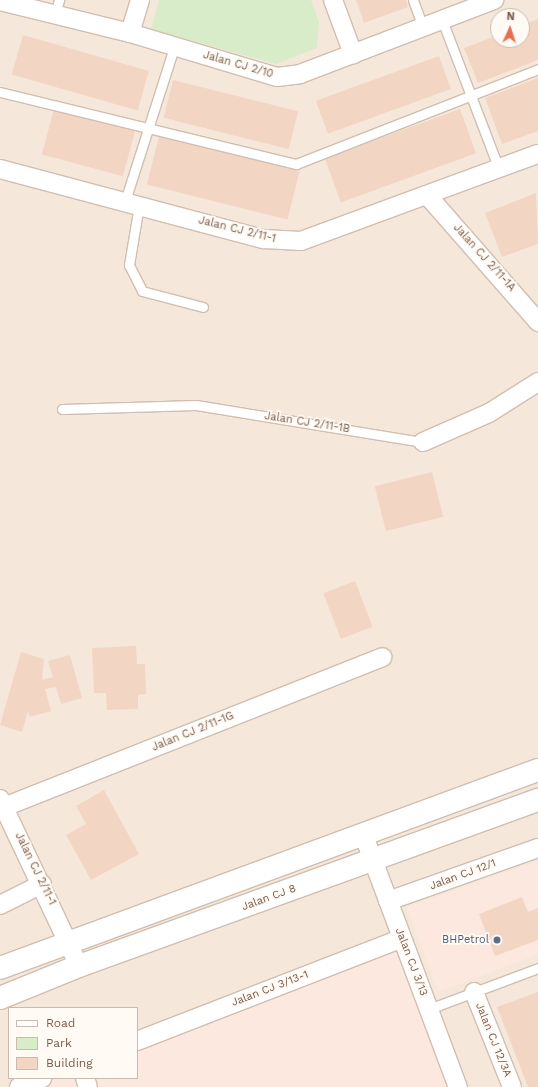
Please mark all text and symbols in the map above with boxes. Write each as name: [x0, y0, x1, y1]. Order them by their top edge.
north arrow: [490, 8, 530, 48]
text: N: [506, 10, 515, 23]
street label: Jalan CJ 2/10: [201, 49, 275, 81]
street label: Jalan CJ 2/11-1: [197, 214, 277, 246]
street label: Jalan CJ 2/11-1A: [450, 221, 518, 295]
street label: Jalan CJ 2/11-1B: [263, 410, 351, 436]
street label: Jalan CJ 2/11-1G: [150, 710, 236, 754]
street label: Jalan CJ 2/11-1: [12, 831, 58, 907]
street label: Jalan CJ 12/1: [428, 857, 498, 893]
street label: Jalan CJ 8: [240, 882, 298, 914]
street label: Jalan CJ 3/13: [392, 926, 430, 998]
place label: BHPetrol: [442, 933, 489, 947]
marker: BHPetrol: [492, 935, 502, 945]
street label: Jalan CJ 3/13-1: [230, 968, 310, 1010]
street label: Jalan CJ 12/3A: [472, 1001, 514, 1079]
legend: [8, 1007, 138, 1079]
text: Road: [46, 1016, 75, 1030]
text: Park: [46, 1036, 72, 1050]
text: Building: [46, 1056, 93, 1070]

